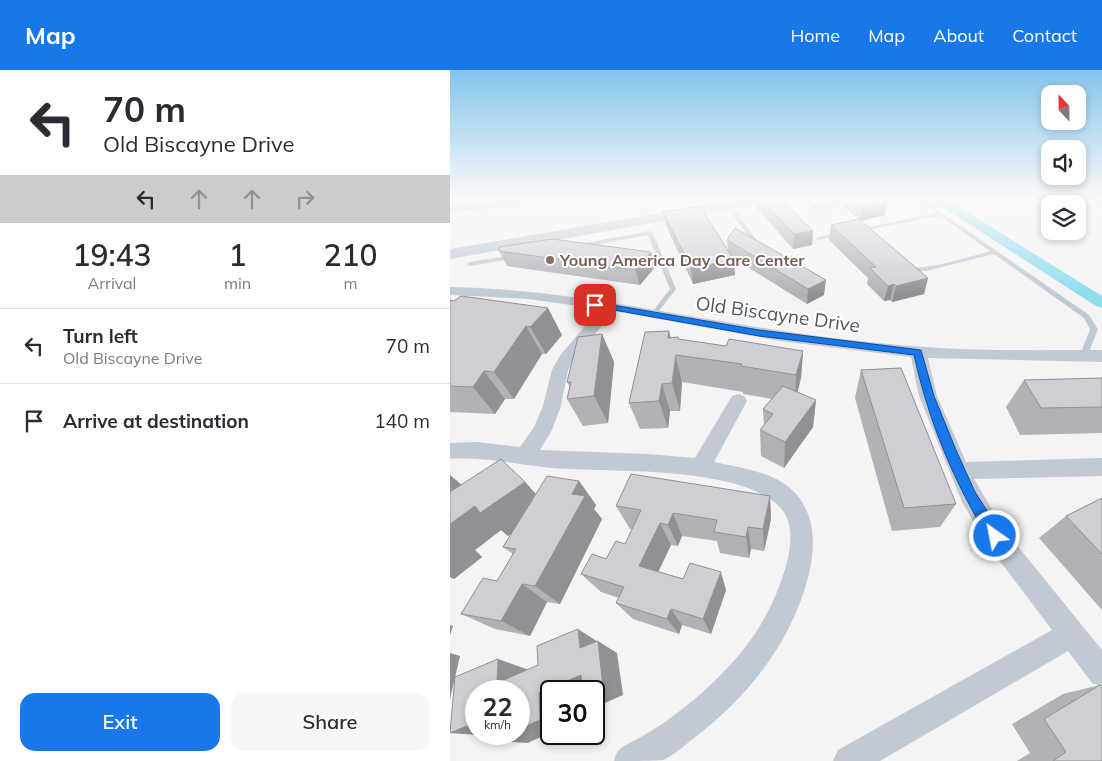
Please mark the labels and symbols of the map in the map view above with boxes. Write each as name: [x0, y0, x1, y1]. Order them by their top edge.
north arrow: [1041, 85, 1086, 130]
place label: Young America Day Care Center: [559, 250, 805, 270]
marker: Young America Day Care Center: [544, 254, 556, 266]
pin: [574, 284, 616, 326]
street label: Old Biscayne Drive: [694, 291, 862, 337]
position arrow: [968, 509, 1020, 561]
speed limit sign: 30: [540, 680, 605, 745]

